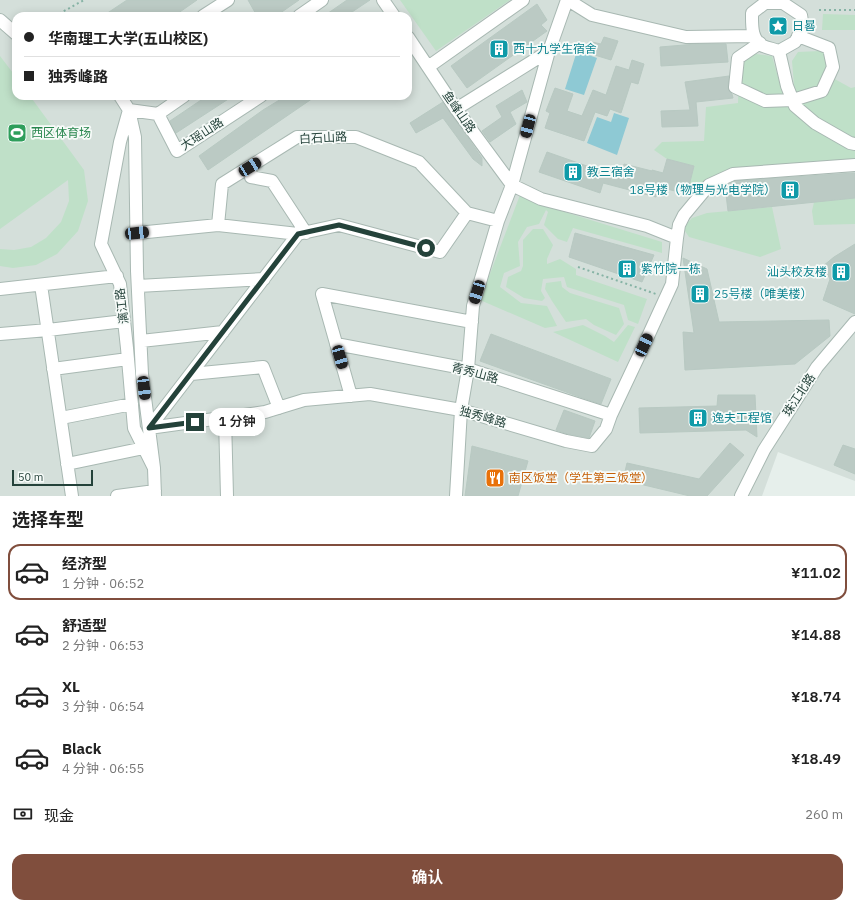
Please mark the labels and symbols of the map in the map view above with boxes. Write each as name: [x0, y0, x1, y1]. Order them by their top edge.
place icon: 日晷: [767, 15, 789, 37]
place label: 日晷: [792, 18, 816, 33]
building icon: 西十九学生宿舍: [488, 38, 510, 60]
place label: 西十九学生宿舍: [513, 41, 597, 56]
street label: 鱼峰山路: [439, 88, 479, 136]
car: [519, 113, 537, 139]
street label: 大瑶山路: [178, 114, 226, 153]
sports icon: 西区体育场: [6, 122, 28, 144]
place label: 西区体育场: [31, 125, 91, 140]
street label: 白石山路: [299, 129, 347, 146]
car: [237, 156, 263, 178]
building icon: 教三宿舍: [562, 161, 584, 183]
place label: 教三宿舍: [587, 164, 635, 179]
building icon: 18号楼（物理与光电学院）: [779, 179, 801, 201]
place label: 18号楼（物理与光电学院）: [630, 182, 776, 197]
car: [124, 226, 150, 240]
route start: [417, 239, 435, 257]
building icon: 紫竹院一栋: [616, 258, 638, 280]
place label: 紫竹院一栋: [641, 261, 701, 276]
building icon: 汕头校友楼: [830, 261, 852, 283]
place label: 汕头校友楼: [767, 264, 827, 279]
car: [468, 279, 486, 305]
building icon: 25号楼（唯美楼）: [689, 283, 711, 305]
place label: 25号楼（唯美楼）: [714, 286, 812, 301]
street label: 漓江路: [112, 287, 131, 325]
car: [633, 332, 655, 358]
car: [331, 344, 349, 370]
street label: 青秀山路: [450, 359, 500, 386]
street label: 珠江北路: [779, 371, 818, 419]
car: [137, 375, 151, 401]
street label: 独秀峰路: [458, 403, 508, 430]
building icon: 逸夫工程馆: [687, 407, 709, 429]
callout: 1 分钟: [209, 408, 265, 436]
place label: 逸夫工程馆: [712, 410, 772, 425]
route end: [186, 413, 204, 431]
restaurant icon: 南区饭堂（学生第三饭堂）: [484, 467, 506, 489]
scale bar: [12, 468, 93, 487]
place label: 南区饭堂（学生第三饭堂）: [509, 470, 653, 485]

